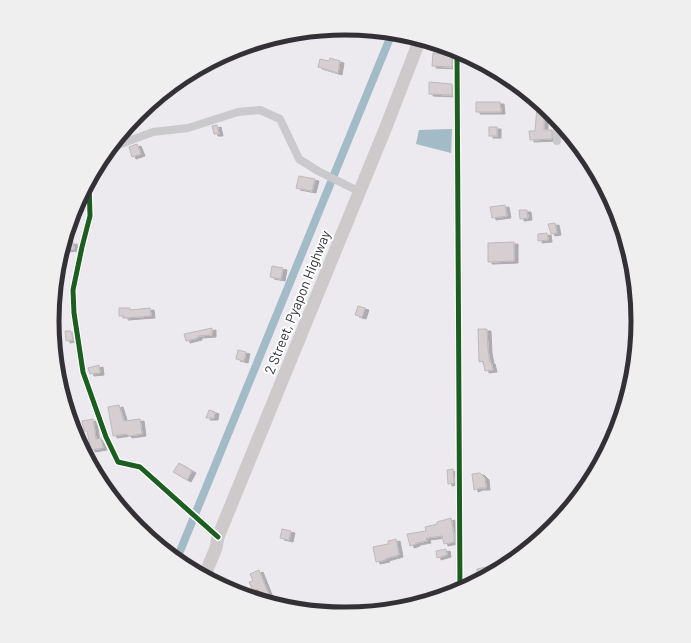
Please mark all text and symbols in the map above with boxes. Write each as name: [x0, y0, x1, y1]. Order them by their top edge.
street label: 2 Street, Pyapon Highway: [260, 227, 334, 376]

